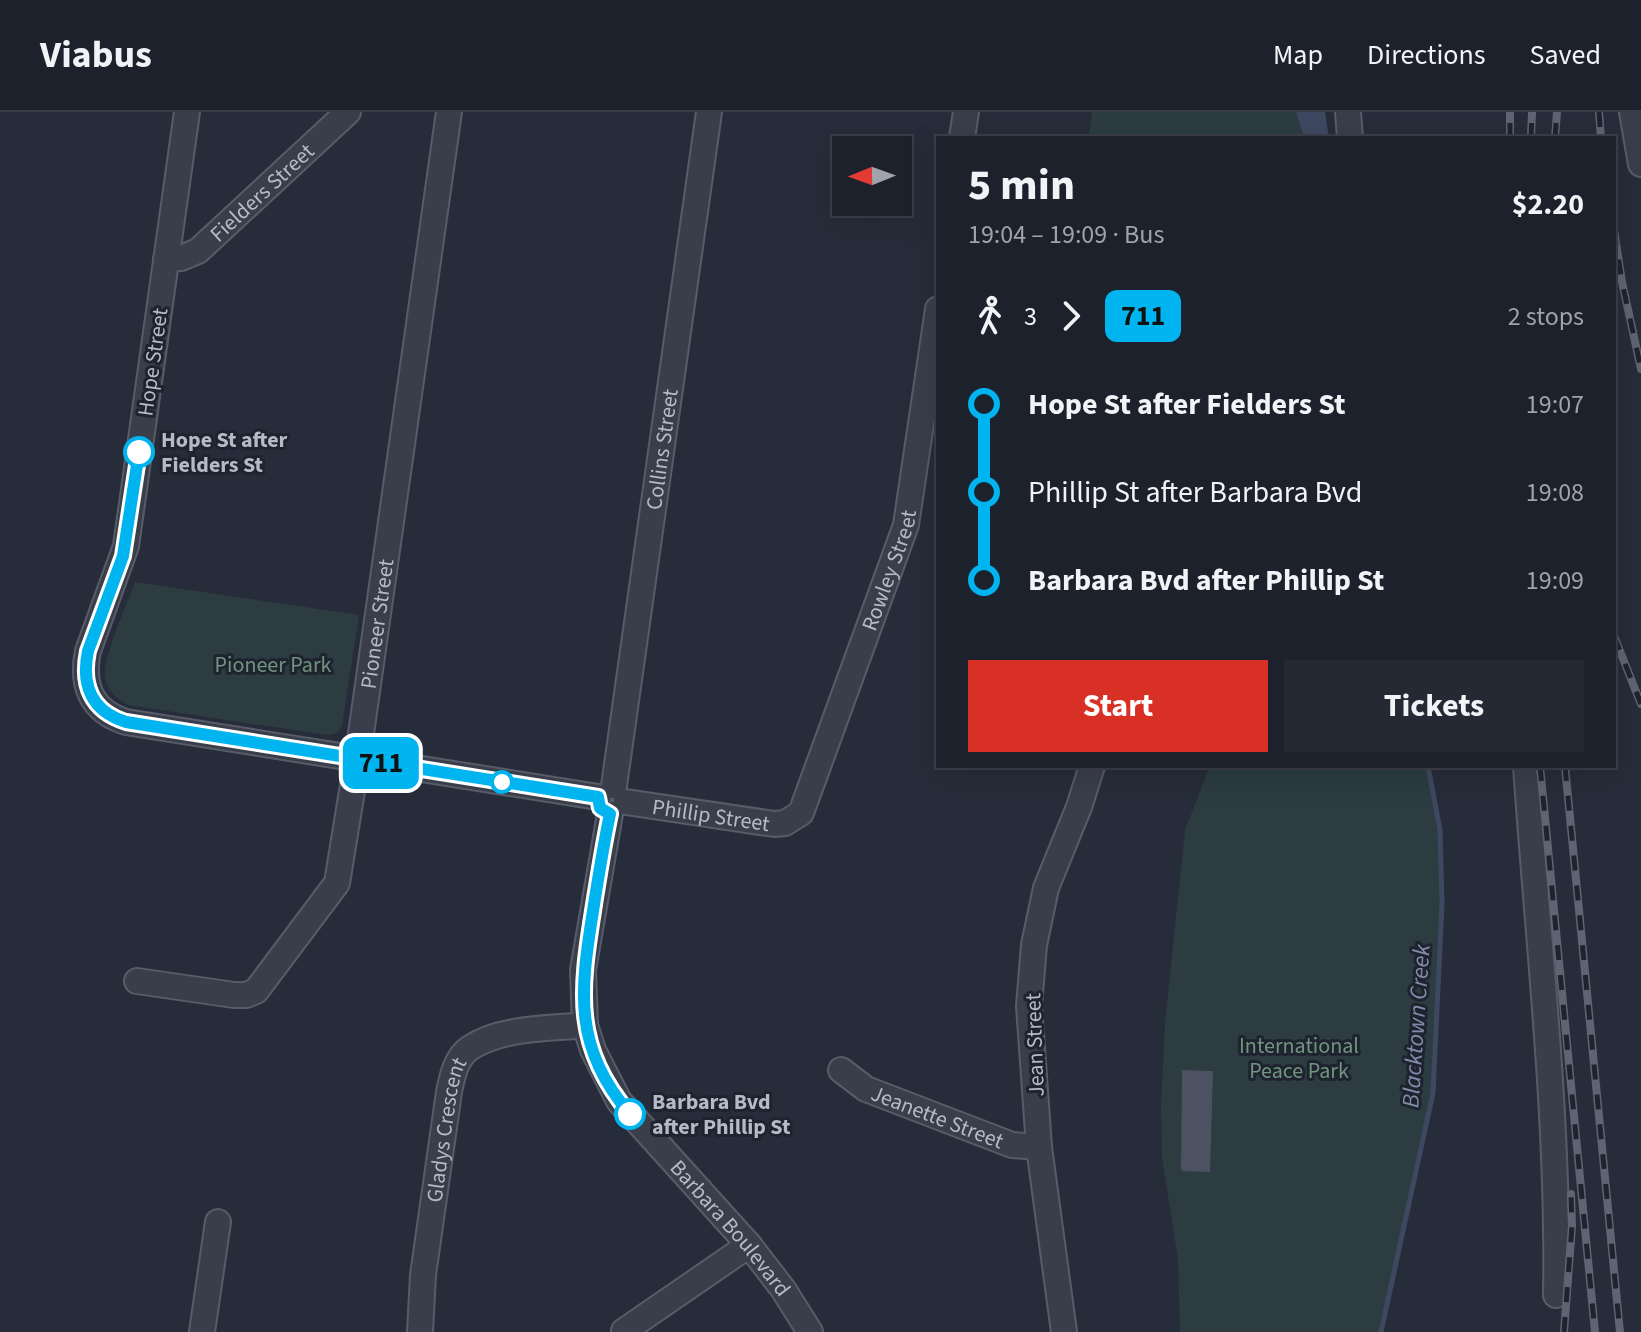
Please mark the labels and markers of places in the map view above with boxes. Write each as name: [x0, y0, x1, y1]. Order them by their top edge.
place label: Hope St after Fielders St: [161, 424, 288, 481]
marker: Hope St after Fielders St: [124, 437, 154, 467]
unlabelled marker: [491, 771, 513, 793]
place label: Barbara Bvd after Phillip St: [652, 1086, 791, 1143]
marker: Barbara Bvd after Phillip St: [615, 1099, 645, 1129]

